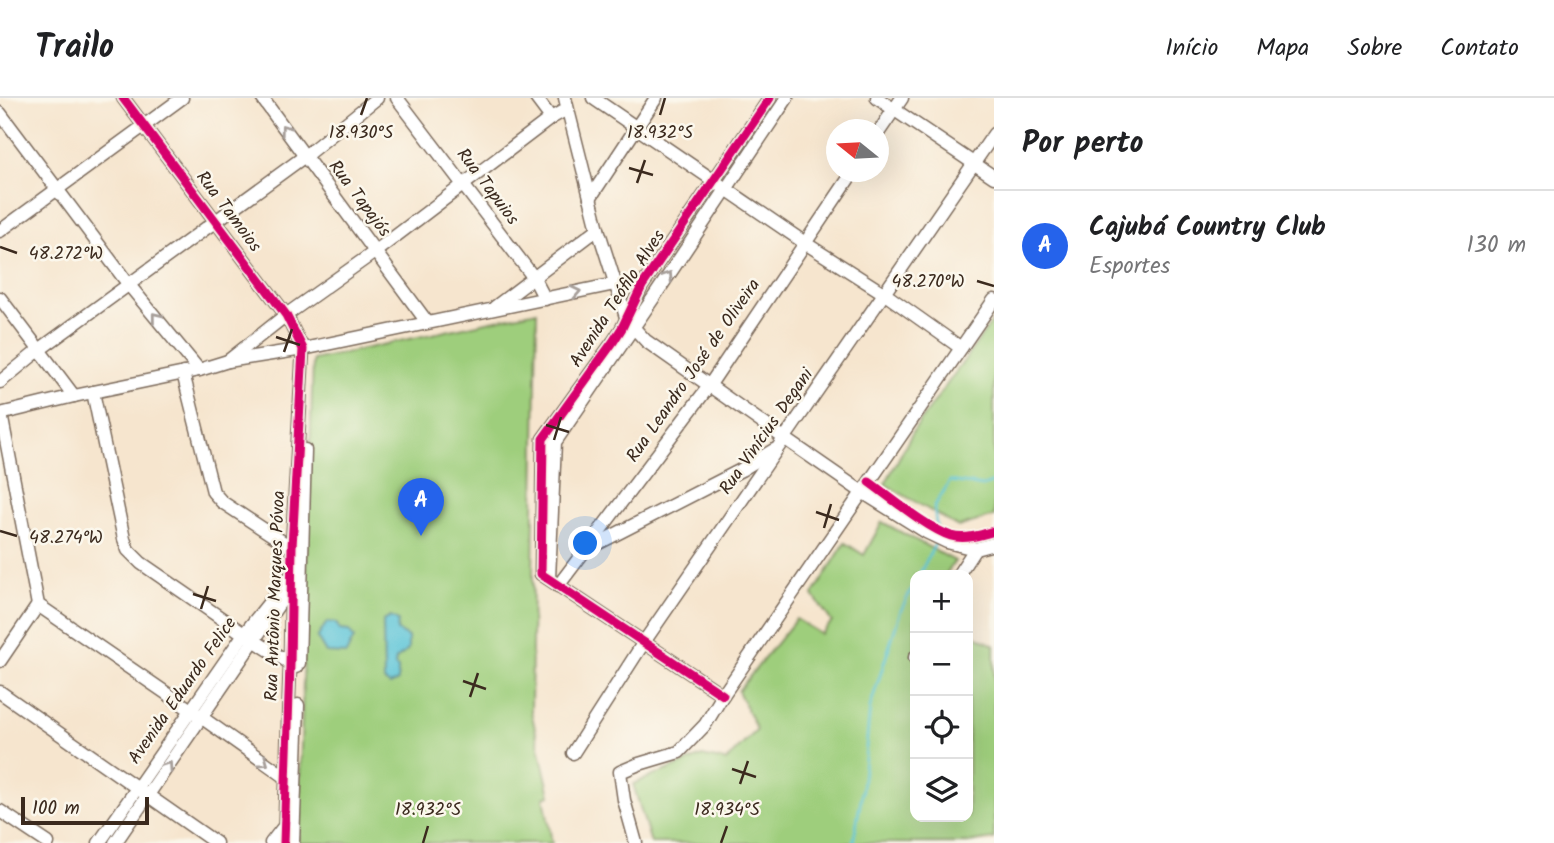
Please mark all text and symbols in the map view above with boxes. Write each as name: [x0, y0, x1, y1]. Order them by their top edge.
text: Trailo: [35, 22, 114, 75]
text: Início: [1165, 29, 1218, 68]
text: Mapa: [1256, 29, 1309, 68]
text: Sobre: [1347, 29, 1402, 68]
text: Contato: [1440, 29, 1519, 68]
text: 18.930°S: [329, 119, 394, 148]
text: 18.932°S: [627, 119, 693, 148]
north arrow: [826, 119, 889, 182]
text: Por perto: [1022, 120, 1143, 168]
one-way arrow: [281, 124, 293, 137]
street label: Rua Tapuios: [448, 142, 526, 232]
street label: Rua Tapajós: [320, 154, 398, 244]
street label: Rua Tamoios: [188, 165, 269, 259]
text: Cajubá Country Club: [1089, 207, 1326, 249]
street label: Avenida Teófilo Alves: [563, 224, 674, 374]
text: A: [1038, 228, 1052, 264]
text: 130 m: [1467, 228, 1526, 264]
text: 48.272°W: [29, 240, 103, 269]
text: Esportes: [1089, 249, 1170, 285]
text: 48.270°W: [892, 268, 964, 297]
one-way arrow: [660, 271, 673, 284]
street label: Rua Leandro José de Oliveira: [619, 273, 769, 469]
one-way arrow: [570, 286, 582, 301]
one-way arrow: [151, 312, 164, 324]
street label: Rua Vinícius Degani: [712, 362, 822, 501]
pin: A: [398, 478, 444, 536]
street label: Rua Antônio Marques Póvoa: [258, 490, 294, 702]
text: 48.274°W: [29, 524, 103, 553]
your location: [568, 526, 602, 560]
map controls: [910, 570, 973, 822]
button: +: [910, 570, 973, 633]
street label: Avenida Eduardo Felice: [121, 611, 245, 771]
button: −: [910, 633, 973, 696]
button: locate: [910, 696, 973, 759]
one-way arrow: [256, 754, 269, 766]
button: layers: [910, 759, 973, 822]
one-way arrow: [160, 761, 173, 774]
scale bar: [21, 794, 149, 826]
text: 100 m: [32, 794, 80, 824]
text: 18.932°S: [395, 796, 461, 825]
text: 18.934°S: [694, 796, 760, 825]

